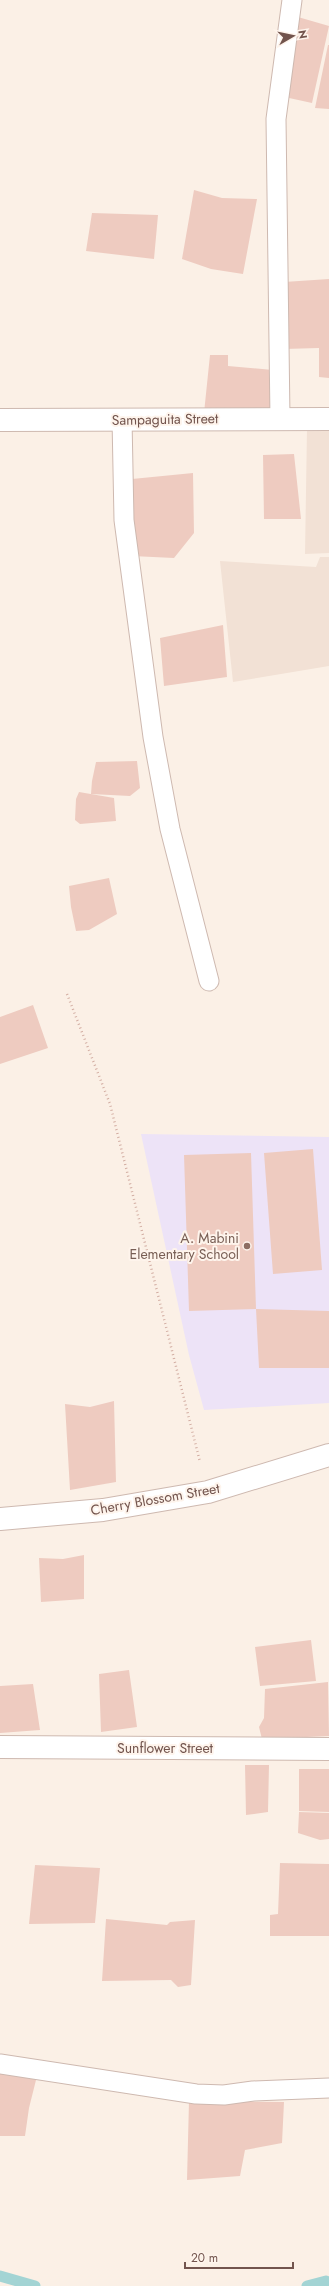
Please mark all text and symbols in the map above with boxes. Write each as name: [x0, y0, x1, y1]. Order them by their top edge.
north arrow: [273, 16, 313, 56]
text: N: [294, 29, 311, 40]
street label: Sampaguita Street: [111, 408, 219, 430]
place label: A. Mabini Elementary School: [129, 1228, 239, 1264]
marker: A. Mabini Elementary School: [242, 1241, 252, 1251]
street label: Cherry Blossom Street: [89, 1478, 222, 1520]
street label: Sunflower Street: [117, 1738, 214, 1758]
scale bar: [185, 2244, 293, 2270]
text: 20 m: [191, 2249, 218, 2267]

